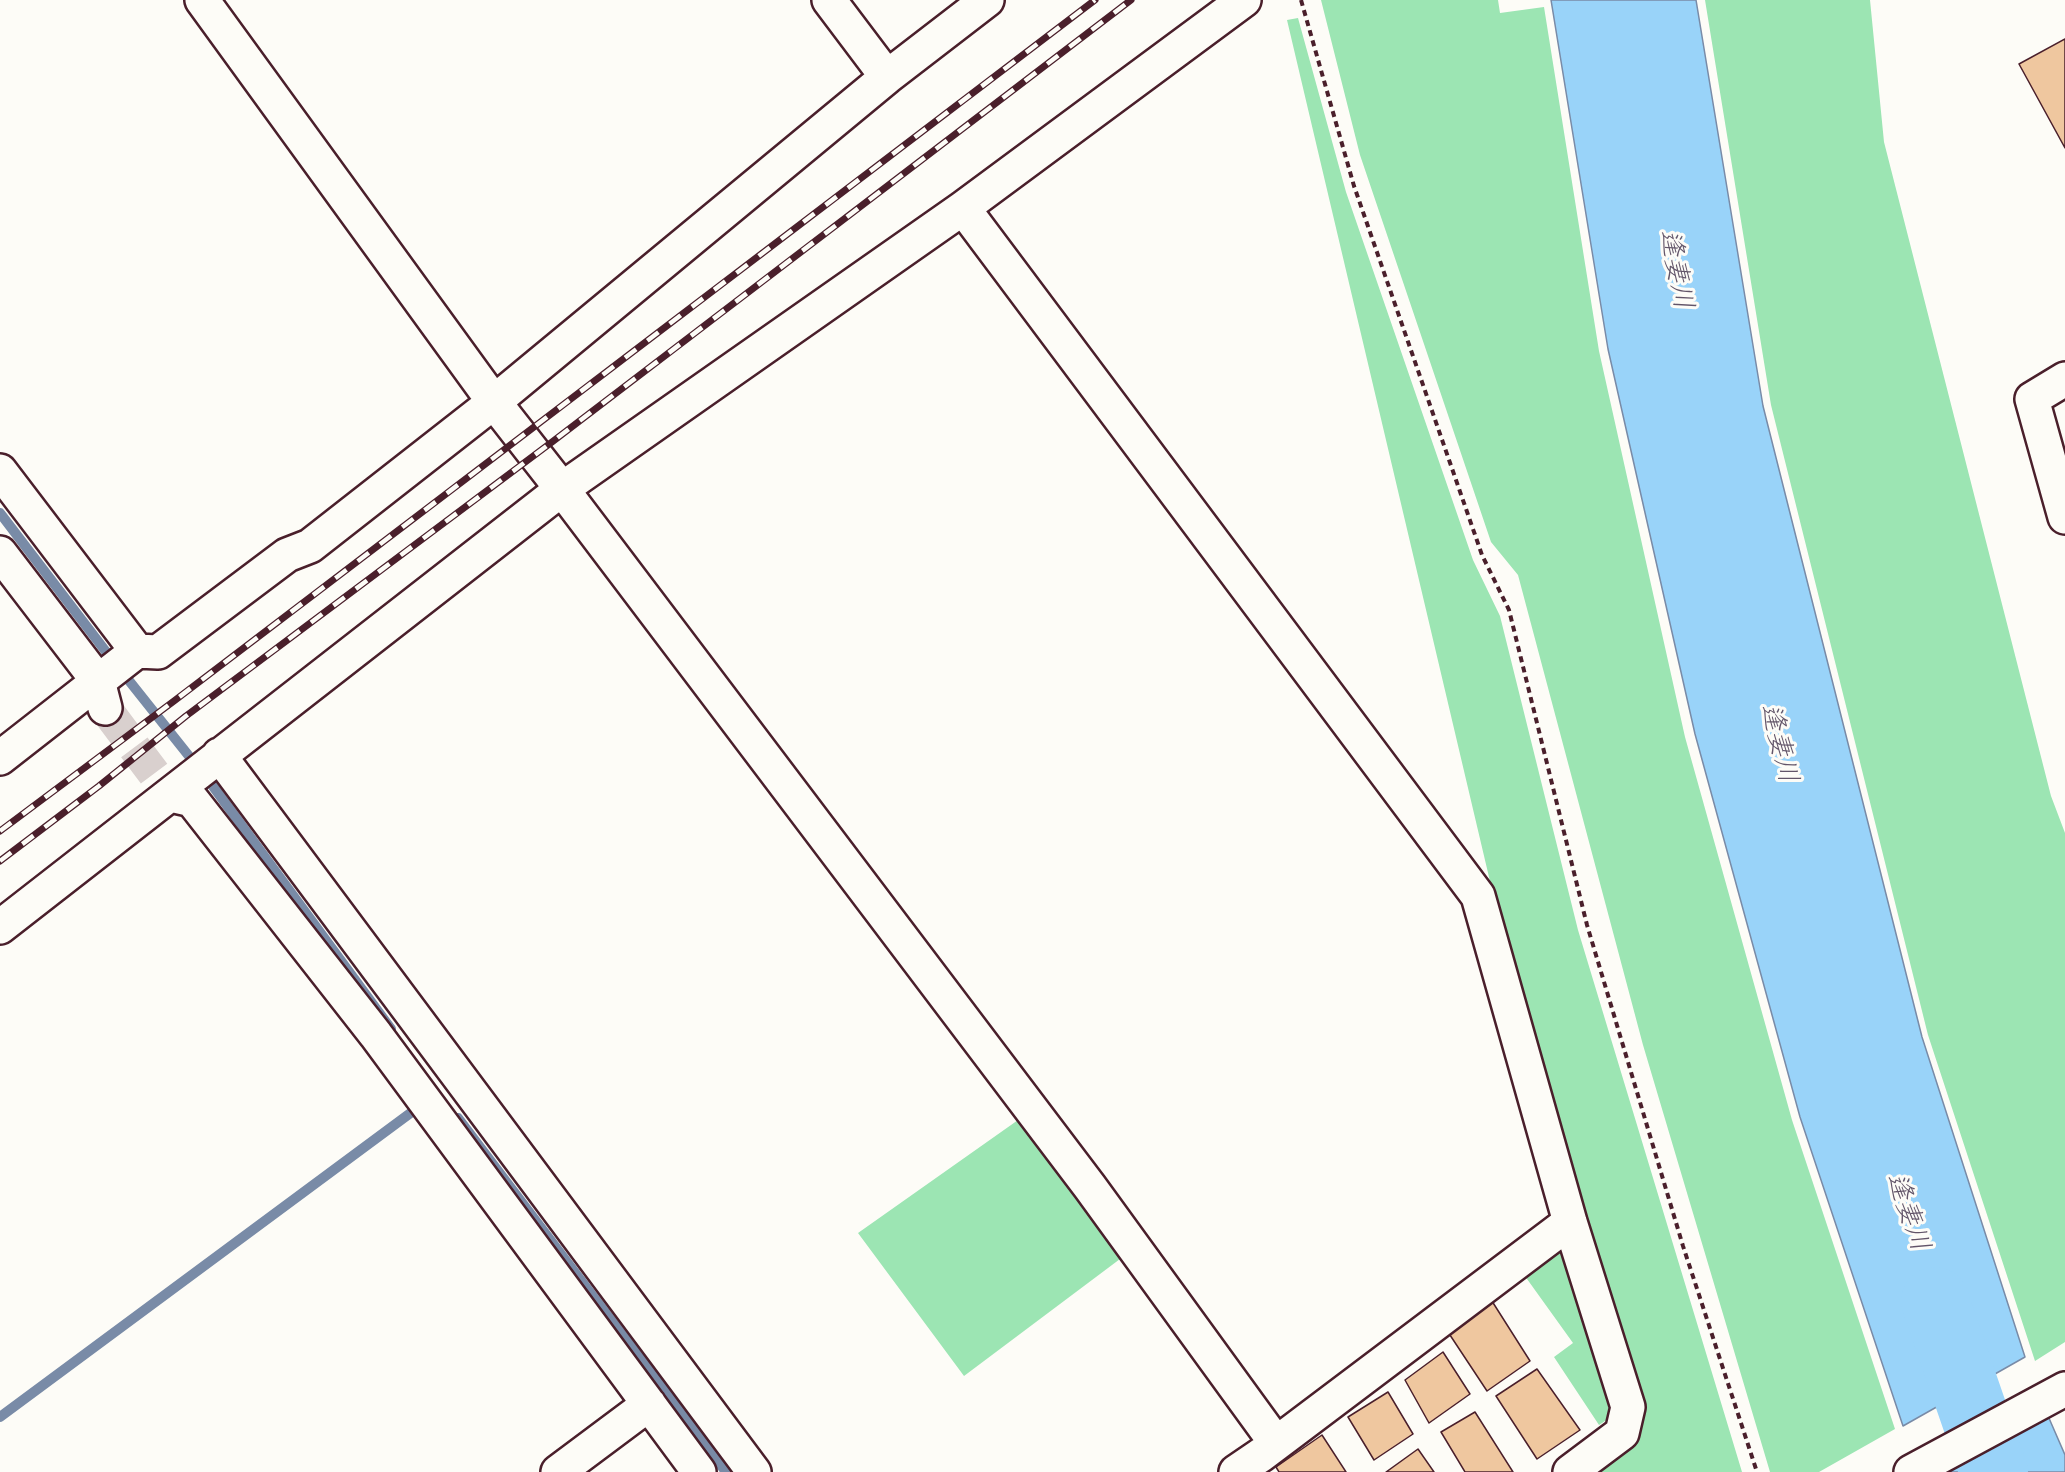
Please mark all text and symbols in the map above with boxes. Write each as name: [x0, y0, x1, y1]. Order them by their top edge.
water label: 逢妻川: [1649, 227, 1697, 313]
water label: 逢妻川: [1750, 701, 1802, 787]
water label: 逢妻川: [1876, 1169, 1934, 1257]

